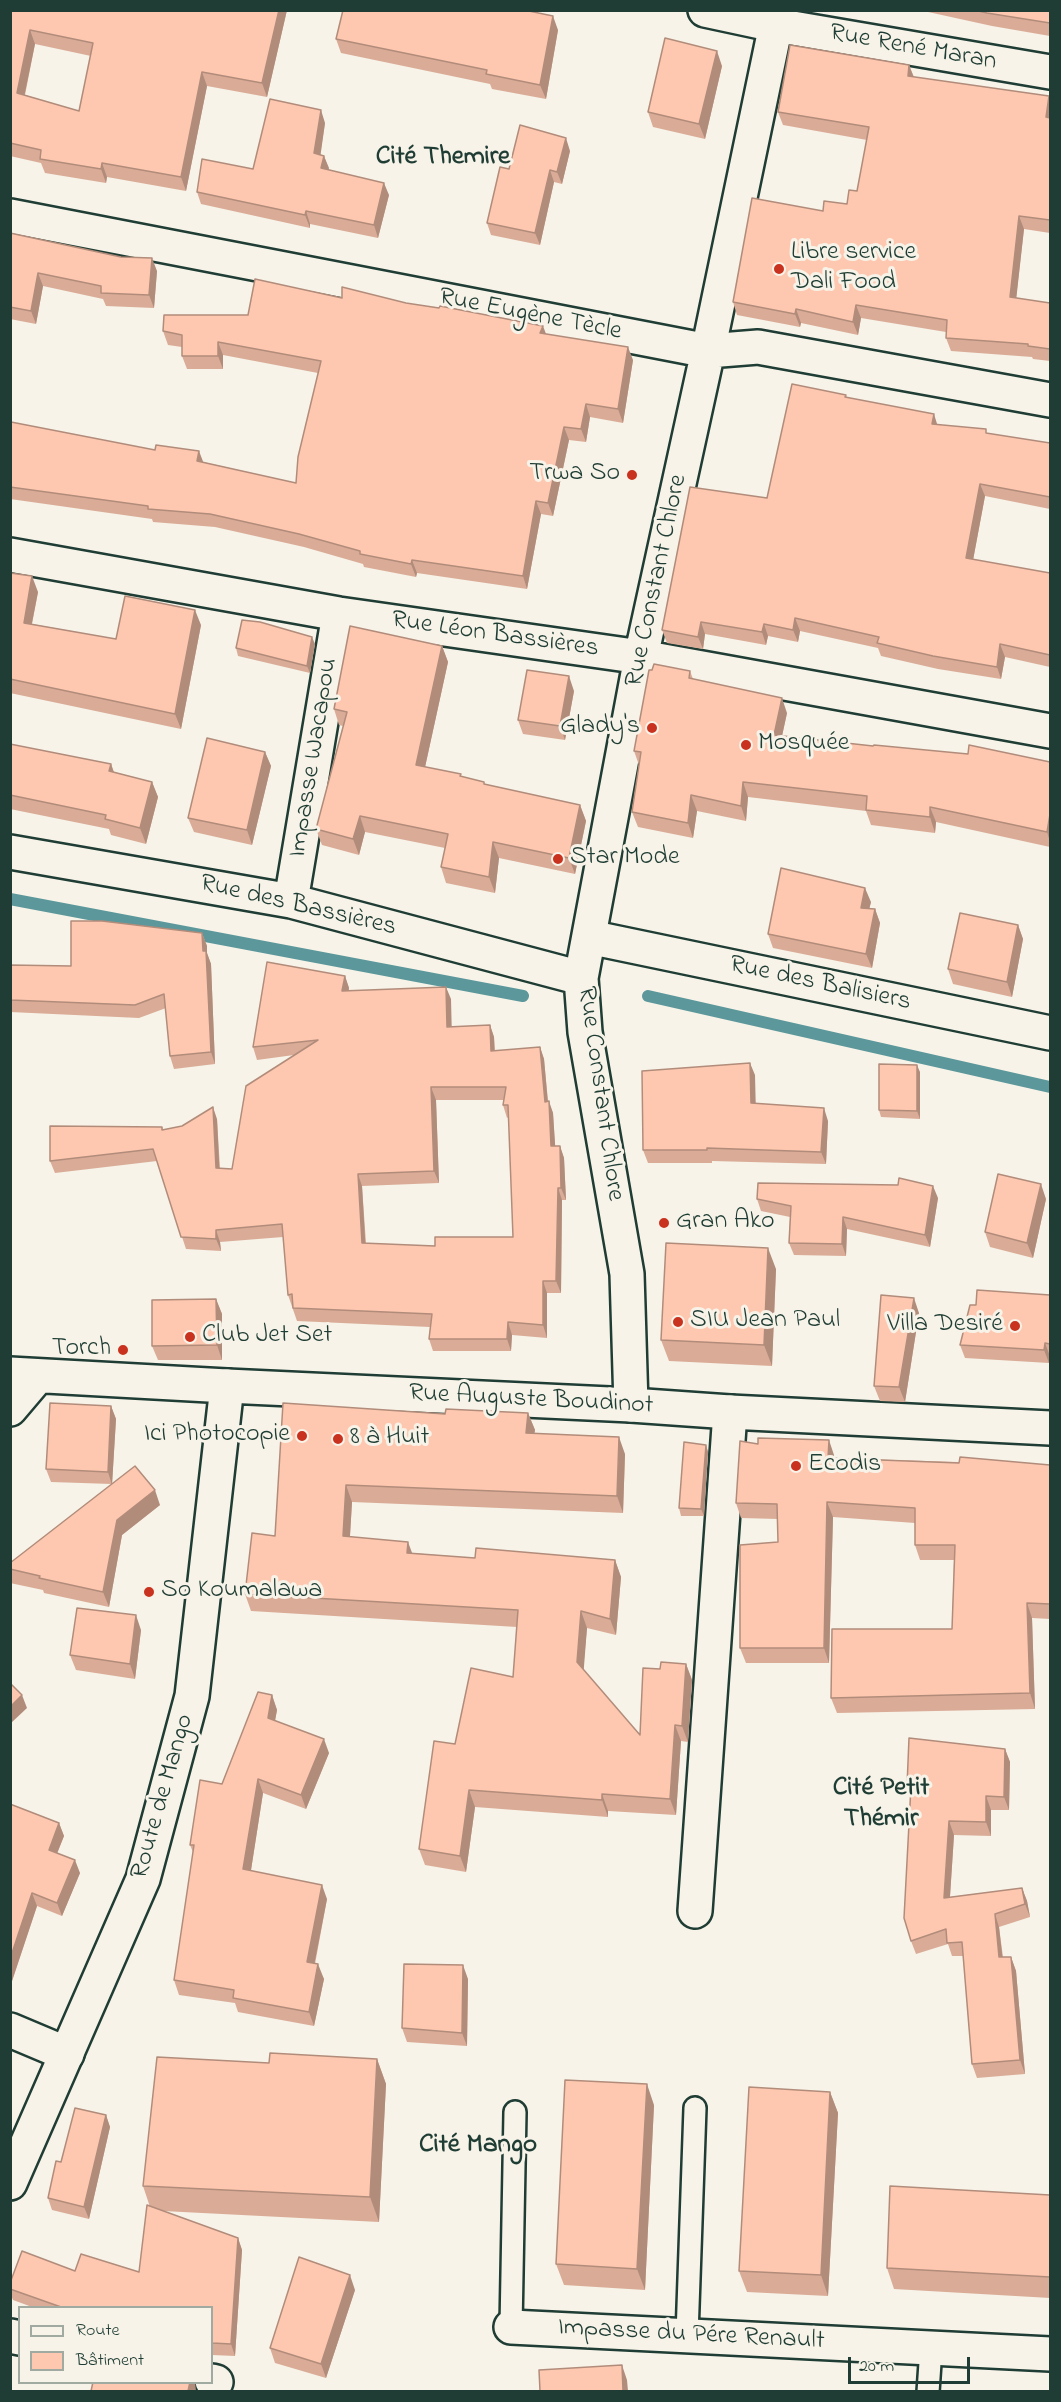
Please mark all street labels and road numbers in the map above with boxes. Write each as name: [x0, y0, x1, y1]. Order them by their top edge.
street label: Rue René Maran: [827, 19, 999, 79]
street label: Rue Eugène Tècle: [436, 283, 624, 349]
street label: Rue Constant Chlore: [620, 472, 696, 690]
street label: Rue Léon Bassières: [389, 606, 601, 666]
street label: Impasse Wacapou: [284, 656, 346, 860]
street label: Rue des Bassières: [197, 869, 399, 945]
street label: Rue des Balisiers: [726, 951, 914, 1019]
street label: Rue Constant Chlore: [569, 985, 629, 1203]
street label: Rue Auguste Boudinot: [408, 1379, 654, 1423]
street label: Route de Mango: [126, 1711, 202, 1883]
street label: Impasse du Pére Renault: [557, 2313, 825, 2359]

